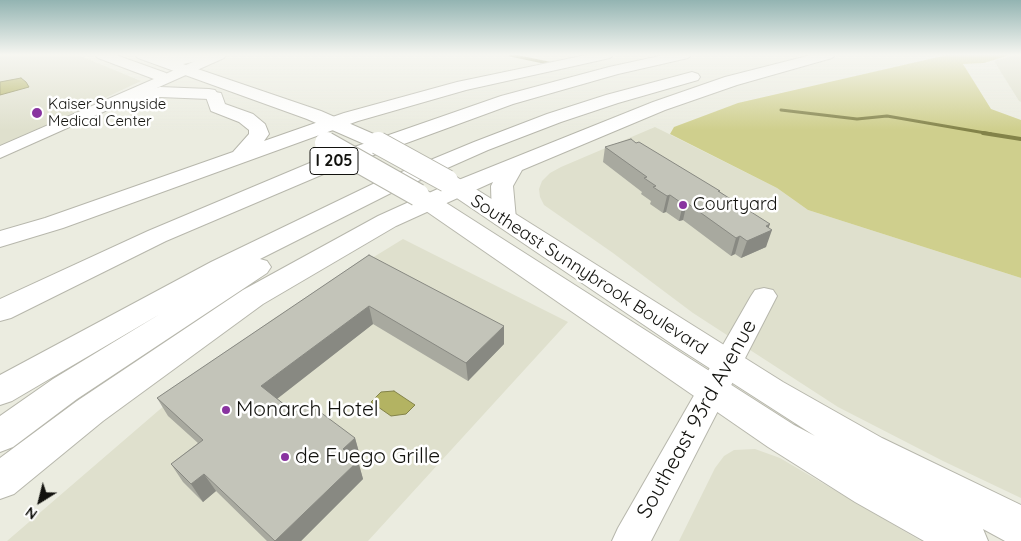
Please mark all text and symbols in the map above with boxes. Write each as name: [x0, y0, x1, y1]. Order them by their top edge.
place label: Kaiser Sunnyside Medical Center: [48, 95, 166, 130]
marker: Kaiser Sunnyside Medical Center: [30, 106, 44, 120]
road number: I 205: [310, 148, 358, 175]
street label: Southeast Sunnybrook Boulevard: [467, 190, 711, 360]
place label: Courtyard: [693, 194, 777, 216]
marker: Courtyard: [677, 199, 689, 211]
street label: Southeast 93rd Avenue: [632, 315, 762, 523]
place label: Monarch Hotel: [236, 397, 379, 423]
marker: Monarch Hotel: [220, 404, 232, 416]
place label: de Fuego Grille: [295, 444, 440, 470]
marker: de Fuego Grille: [279, 451, 291, 463]
north arrow: [15, 476, 65, 526]
text: N: [22, 503, 41, 523]

